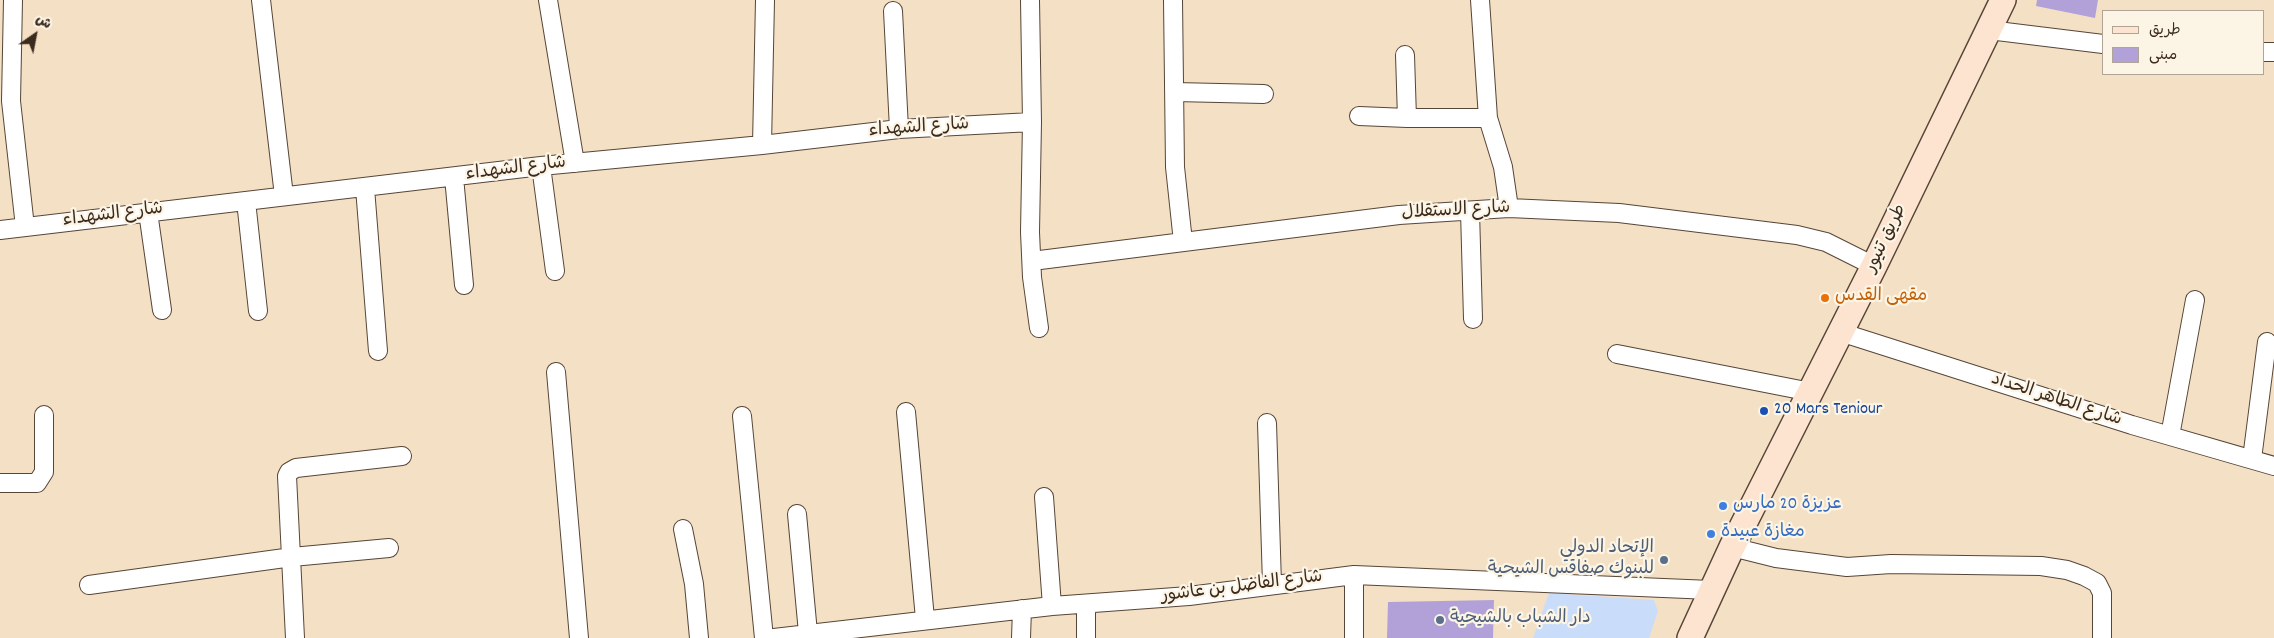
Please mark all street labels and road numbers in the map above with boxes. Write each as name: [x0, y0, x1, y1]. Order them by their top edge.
street label: شارع الشهداء: [868, 115, 970, 143]
street label: شارع الشهداء: [465, 153, 567, 187]
street label: شارع الاستقلال: [1401, 198, 1511, 226]
street label: شارع الشهداء: [62, 199, 164, 233]
street label: طريق تنيور: [1861, 201, 1913, 277]
street label: شارع الطاهر الحداد: [1988, 370, 2124, 432]
street label: شارع الفاضل بن عاشور: [1160, 567, 1324, 609]

